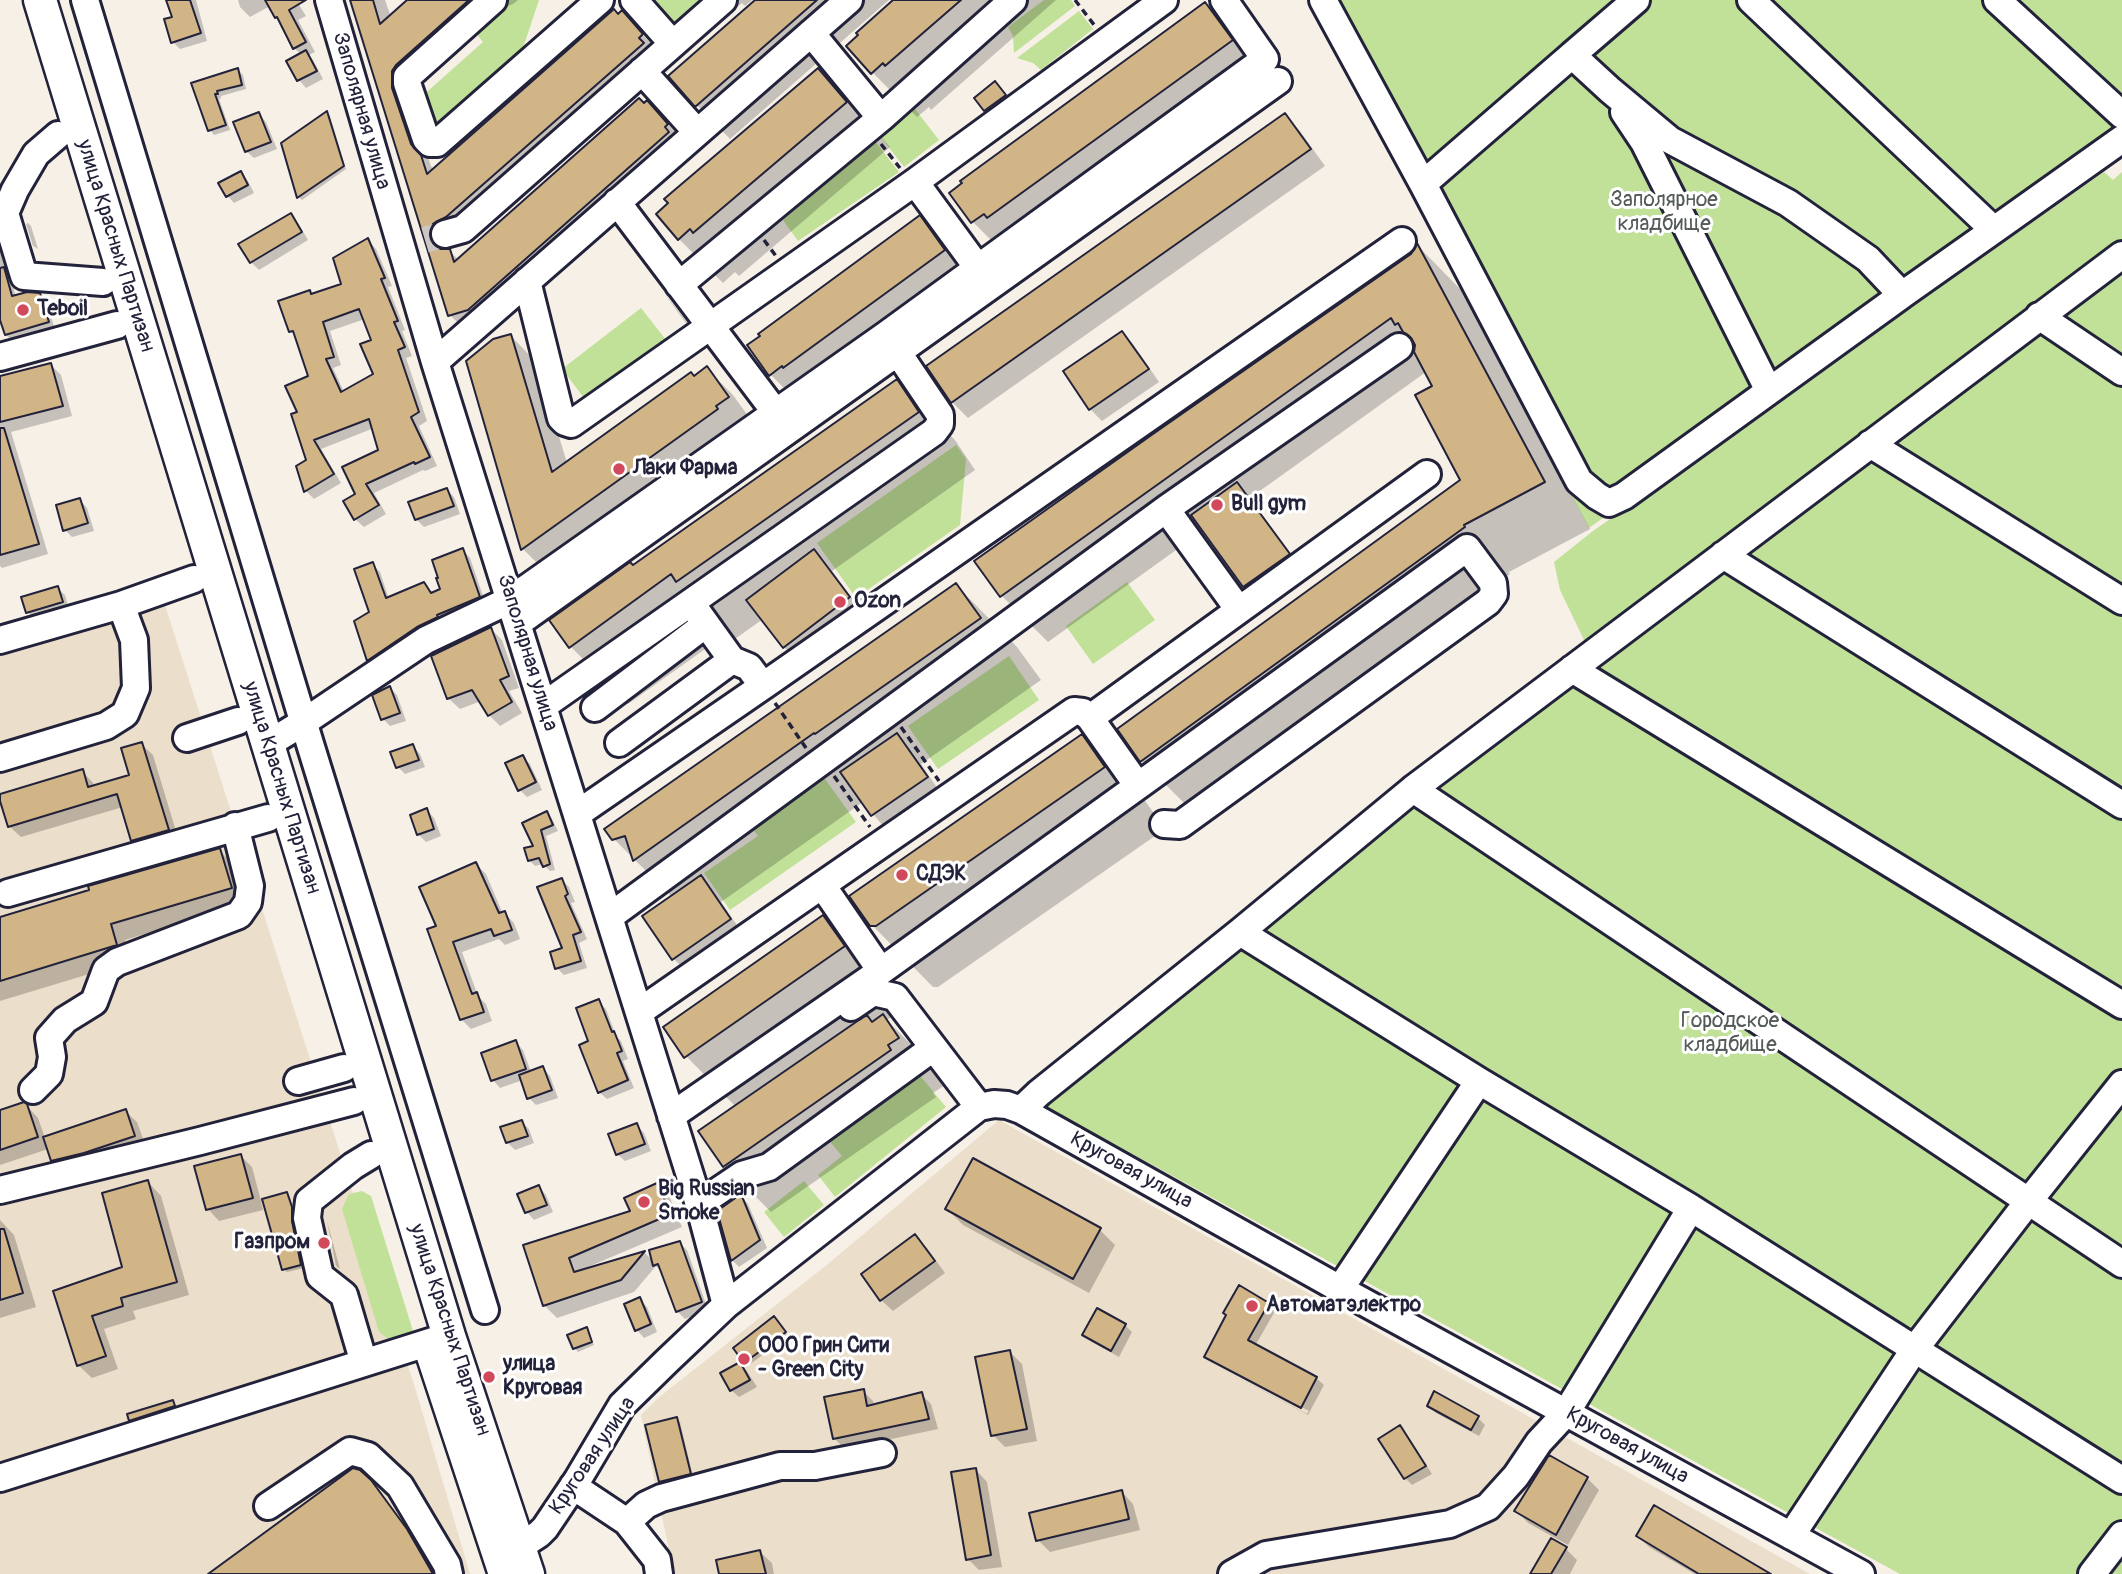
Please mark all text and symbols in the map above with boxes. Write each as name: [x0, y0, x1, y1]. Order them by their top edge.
street label: Заполярная улица: [327, 30, 395, 192]
street label: улица Красных Партизан: [71, 137, 159, 355]
park label: Заполярное кладбище: [1610, 188, 1718, 238]
place label: Teboil: [37, 297, 88, 323]
marker: Teboil: [15, 302, 31, 318]
place label: Лаки Фарма: [633, 456, 737, 482]
marker: Лаки Фарма: [611, 461, 627, 477]
place label: Bull gym: [1231, 492, 1306, 518]
marker: Bull gym: [1209, 497, 1225, 513]
street label: Заполярная улица: [491, 572, 563, 734]
place label: Ozon: [854, 589, 901, 615]
marker: Ozon: [832, 594, 848, 610]
street label: улица Красных Партизан: [237, 679, 325, 897]
place label: СДЭК: [916, 862, 966, 888]
marker: СДЭК: [894, 867, 910, 883]
park label: Городское кладбище: [1681, 1009, 1779, 1059]
street label: Круговая улица: [1065, 1127, 1197, 1215]
place label: Big Russian Smoke: [658, 1177, 755, 1227]
marker: Big Russian Smoke: [636, 1194, 652, 1210]
street label: улица Красных Партизан: [403, 1221, 495, 1439]
place label: Газпром: [234, 1230, 310, 1256]
marker: Газпром: [316, 1235, 332, 1251]
place label: Автоматэлектро: [1266, 1293, 1421, 1319]
marker: Автоматэлектро: [1244, 1298, 1260, 1314]
place label: ООО Грин Сити - Green City: [758, 1334, 889, 1384]
marker: ООО Грин Сити - Green City: [736, 1351, 752, 1367]
place label: улица Круговая: [503, 1352, 582, 1402]
marker: улица Круговая: [481, 1369, 497, 1385]
street label: Круговая улица: [544, 1392, 642, 1520]
street label: Круговая улица: [1561, 1402, 1693, 1490]

